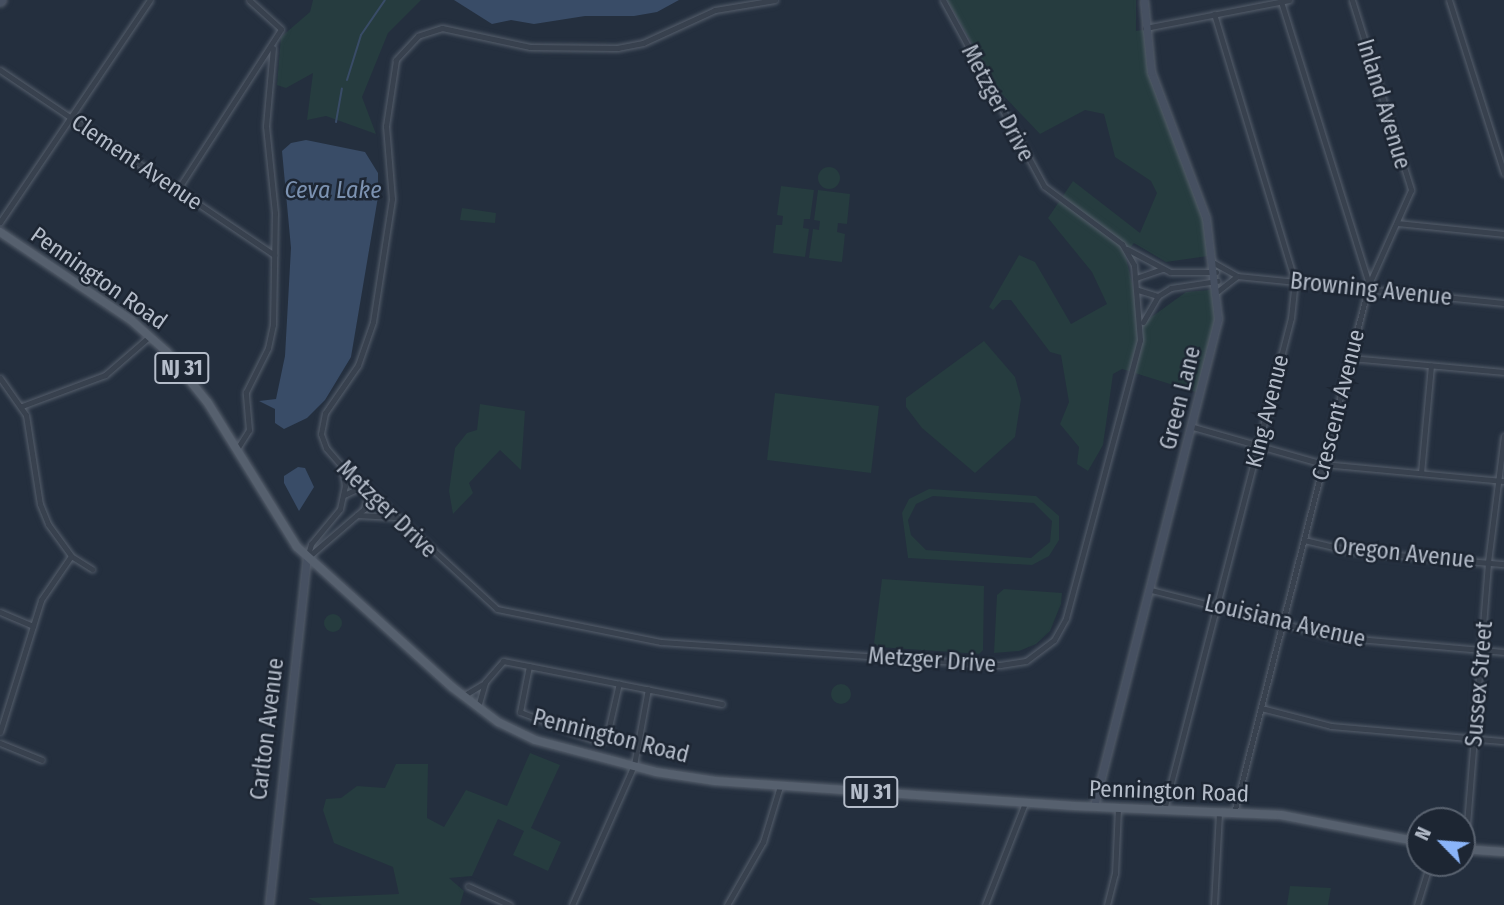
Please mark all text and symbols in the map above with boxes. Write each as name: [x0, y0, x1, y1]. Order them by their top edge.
street label: Inland Avenue: [1351, 36, 1417, 172]
street label: Metzger Drive: [956, 40, 1040, 166]
street label: Clement Avenue: [66, 108, 208, 216]
water label: Ceva Lake: [284, 177, 382, 205]
street label: Pennington Road: [25, 221, 173, 335]
street label: Browning Avenue: [1289, 267, 1453, 311]
street label: Crescent Avenue: [1306, 327, 1370, 483]
street label: Green Lane: [1154, 343, 1206, 453]
road number: NJ 31: [154, 350, 210, 386]
street label: King Avenue: [1240, 352, 1294, 470]
street label: Metzger Drive: [331, 455, 443, 563]
street label: Oregon Avenue: [1332, 532, 1476, 574]
street label: Louisiana Avenue: [1202, 589, 1368, 653]
street label: Sussex Street: [1460, 620, 1498, 748]
street label: Metzger Drive: [867, 642, 997, 678]
street label: Carlton Avenue: [245, 656, 289, 802]
street label: Pennington Road: [530, 703, 692, 769]
road number: NJ 31: [843, 774, 899, 810]
street label: Pennington Road: [1088, 774, 1250, 808]
north arrow: [1406, 807, 1476, 877]
text: N: [1410, 824, 1436, 844]

